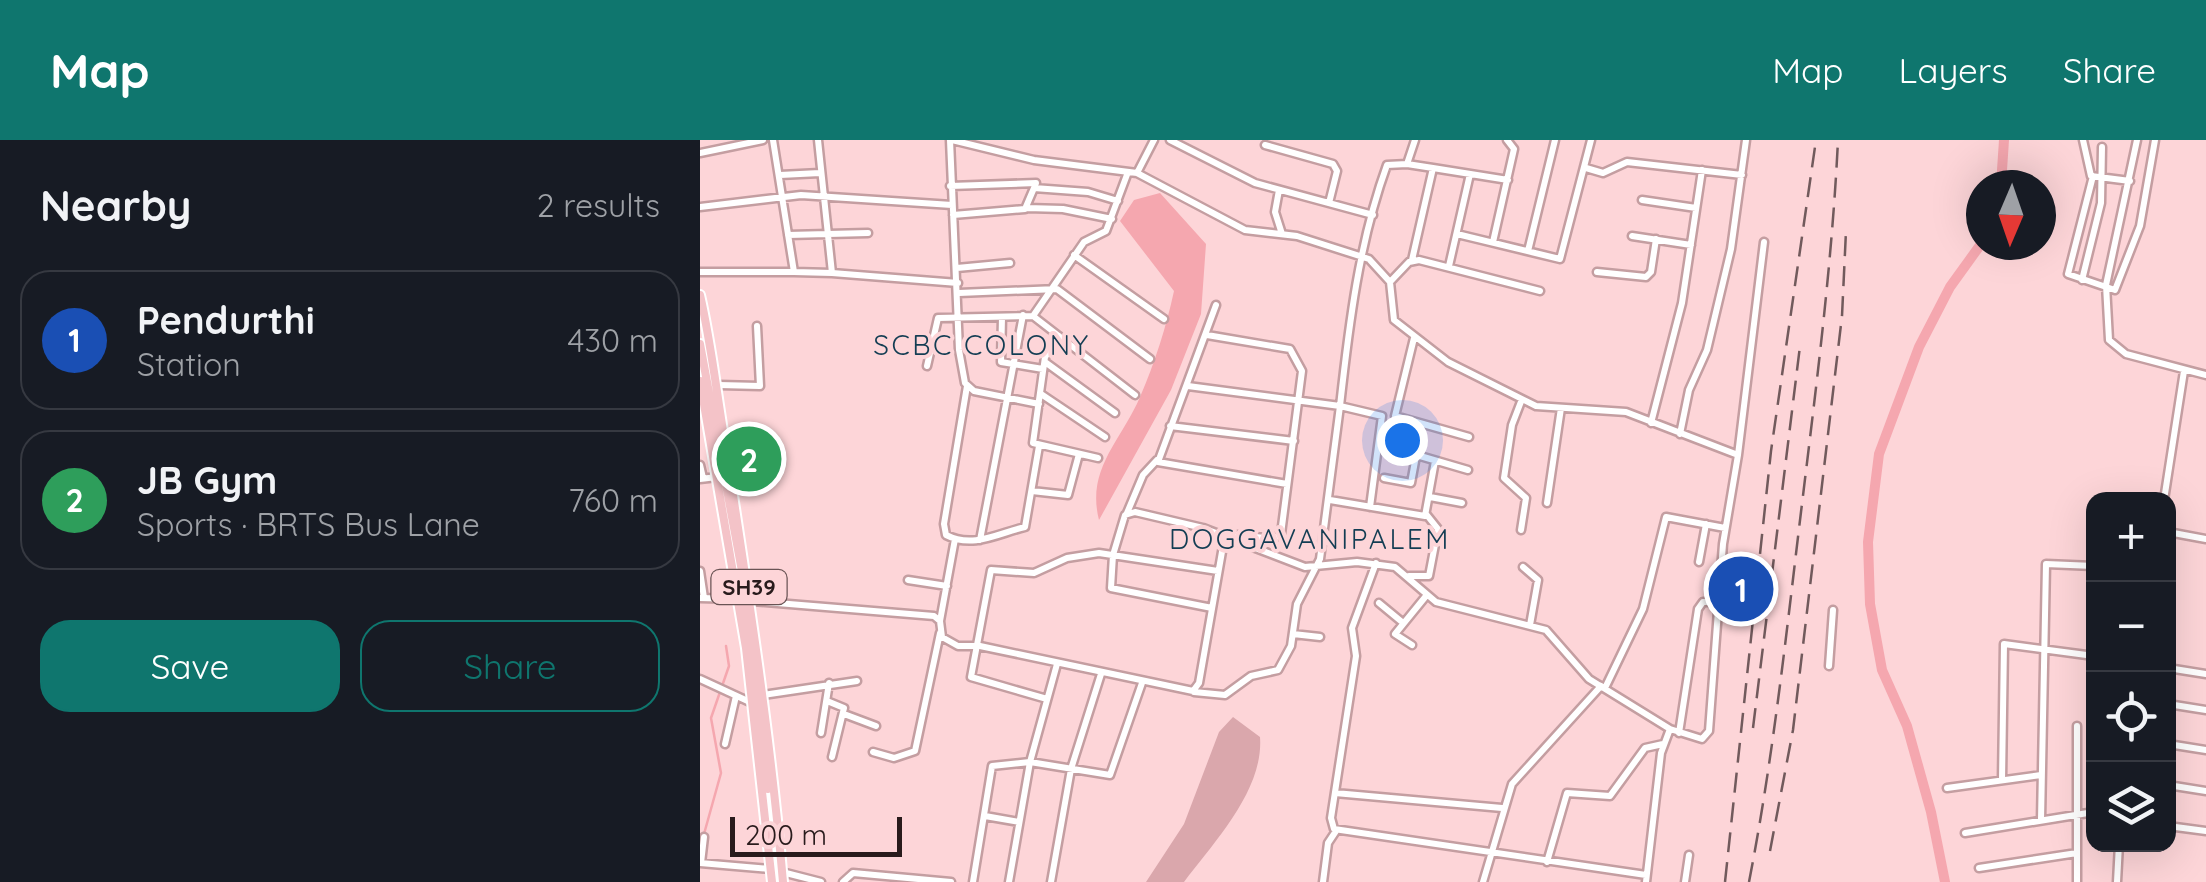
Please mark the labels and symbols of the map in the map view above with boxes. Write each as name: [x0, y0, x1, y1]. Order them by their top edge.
north arrow: [1966, 170, 2056, 260]
district label: SCBC COLONY: [873, 327, 1091, 362]
your location: [1377, 415, 1428, 466]
pin: 2: [717, 422, 782, 496]
district label: DOGGAVANIPALEM: [1169, 521, 1451, 556]
pin: 1: [1708, 552, 1774, 626]
road number: SH39: [712, 570, 786, 604]
scale bar: [730, 812, 902, 856]

